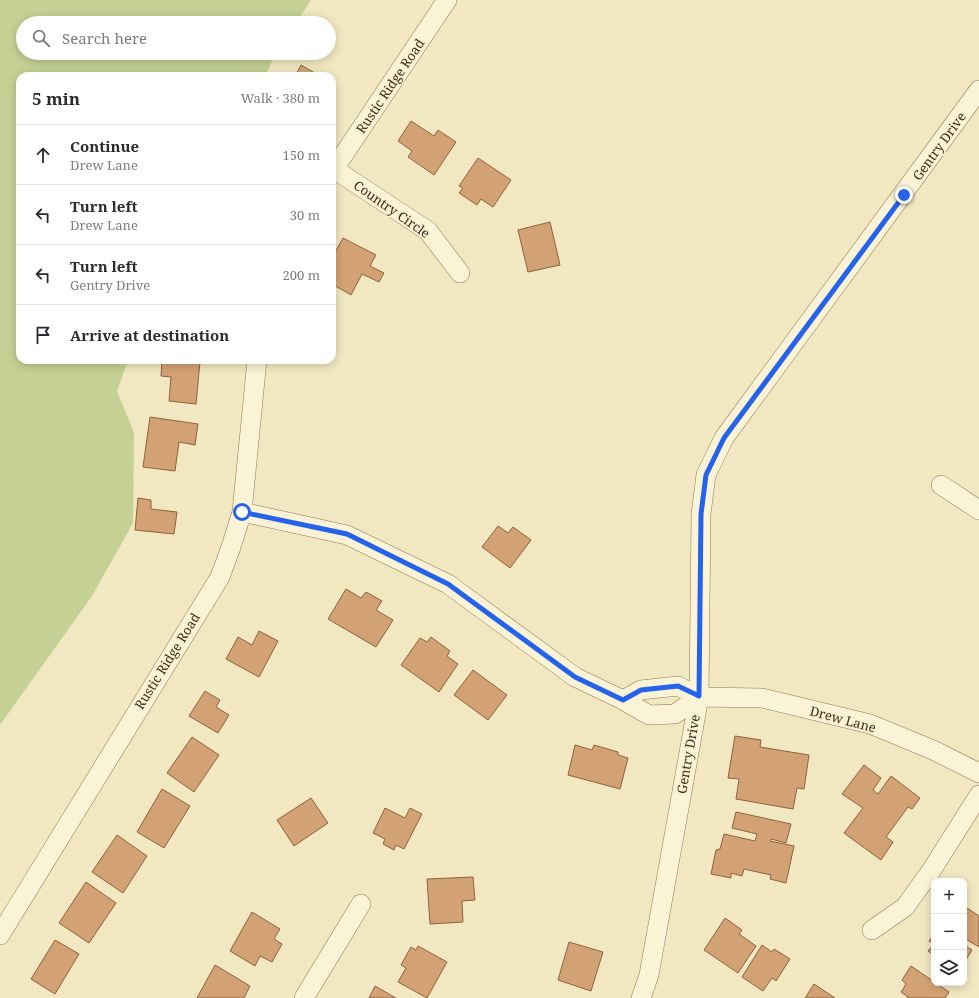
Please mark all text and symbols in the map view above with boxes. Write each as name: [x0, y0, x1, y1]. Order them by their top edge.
search box: [16, 16, 336, 60]
icon: search: [30, 27, 52, 49]
text: Search here: [62, 28, 147, 48]
street label: Rustic Ridge Road: [352, 35, 428, 137]
text: 5 min: [32, 87, 80, 110]
text: Walk · 380 m: [241, 89, 320, 107]
street label: Gentry Drive: [908, 108, 970, 184]
text: Continue: [70, 136, 139, 156]
icon: ahead: [32, 144, 54, 166]
text: 150 m: [283, 146, 320, 164]
text: Drew Lane: [70, 156, 138, 174]
street label: Country Circle: [350, 176, 434, 242]
route end: [895, 186, 913, 204]
text: Turn left: [70, 196, 138, 216]
icon: left: [32, 204, 54, 226]
text: 30 m: [290, 206, 320, 224]
text: Drew Lane: [70, 216, 138, 234]
text: Turn left: [70, 256, 138, 276]
icon: left: [32, 264, 54, 286]
text: 200 m: [283, 266, 320, 284]
text: Gentry Drive: [70, 276, 150, 294]
icon: arrive: [32, 324, 54, 346]
text: Arrive at destination: [70, 325, 229, 345]
route start: [233, 503, 251, 521]
street label: Rustic Ridge Road: [130, 609, 204, 713]
street label: Drew Lane: [808, 702, 878, 736]
street label: Gentry Drive: [672, 713, 704, 795]
map controls: [931, 878, 967, 986]
button: +: [931, 878, 967, 914]
button: −: [931, 914, 967, 950]
button: layers: [931, 950, 967, 986]

